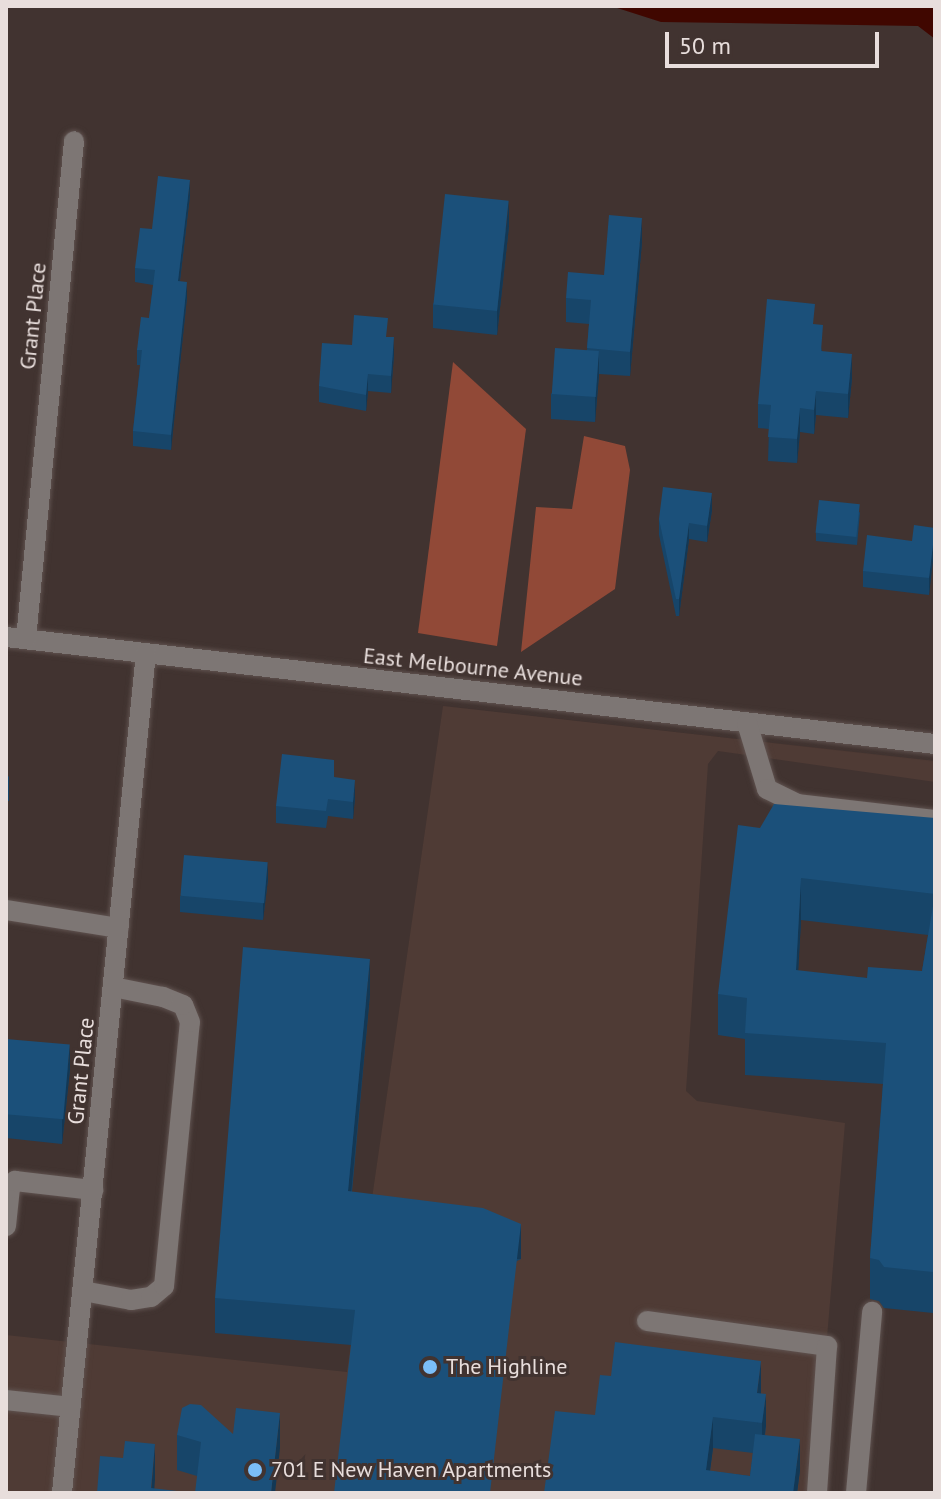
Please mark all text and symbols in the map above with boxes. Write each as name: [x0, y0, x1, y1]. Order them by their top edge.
scale bar: [669, 16, 883, 66]
text: 50 m: [679, 30, 731, 61]
street label: Grant Place: [14, 261, 52, 371]
street label: East Melbourne Avenue: [362, 642, 584, 692]
street label: Grant Place: [62, 1016, 100, 1126]
place label: The Highline: [446, 1354, 567, 1380]
marker: The Highline: [421, 1358, 439, 1376]
place label: 701 E New Haven Apartments: [271, 1457, 553, 1483]
marker: 701 E New Haven Apartments: [246, 1461, 264, 1479]

